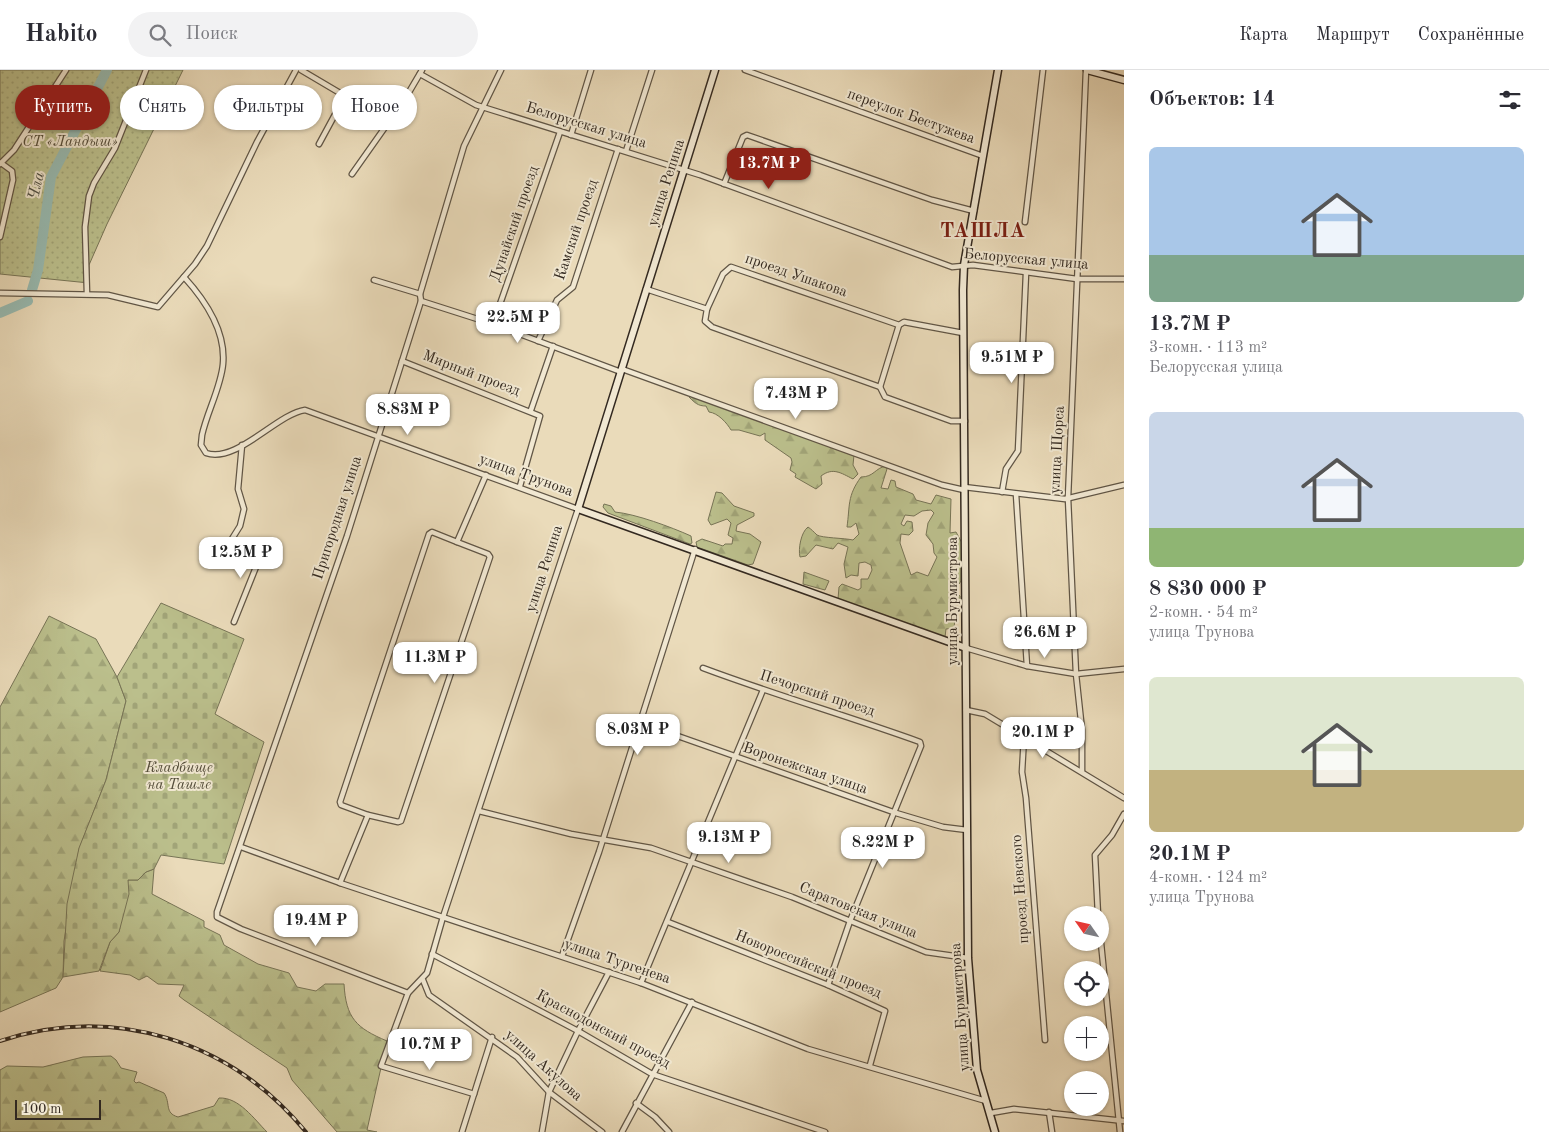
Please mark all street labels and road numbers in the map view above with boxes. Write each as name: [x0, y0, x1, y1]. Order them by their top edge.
street label: переулок Бестужева: [845, 87, 977, 147]
street label: Белорусская улица: [524, 100, 649, 152]
street label: улица Репина: [646, 137, 688, 228]
street label: Дунайский проезд: [488, 164, 542, 284]
street label: Камский проезд: [553, 177, 601, 282]
street label: Белорусская улица: [963, 247, 1090, 273]
street label: проезд Ушакова: [743, 251, 850, 301]
street label: Мирный проезд: [420, 349, 522, 400]
street label: улица Щорса: [1048, 405, 1068, 495]
street label: улица Трунова: [477, 452, 576, 500]
street label: Пригородная улица: [311, 454, 365, 582]
street label: улица Репина: [524, 523, 566, 614]
street label: улица Бурмистрова: [946, 536, 961, 666]
street label: Печорский проезд: [758, 668, 877, 720]
street label: Воронежская улица: [741, 741, 870, 798]
street label: проезд Невского: [1010, 834, 1032, 944]
street label: Саратовская улица: [797, 880, 920, 942]
street label: Новороссийский проезд: [732, 929, 884, 1002]
street label: улица Тургенева: [562, 937, 673, 987]
street label: улица Бурмистрова: [949, 942, 973, 1072]
street label: Краснодонский проезд: [533, 988, 673, 1072]
street label: улица Акулова: [501, 1028, 585, 1105]

